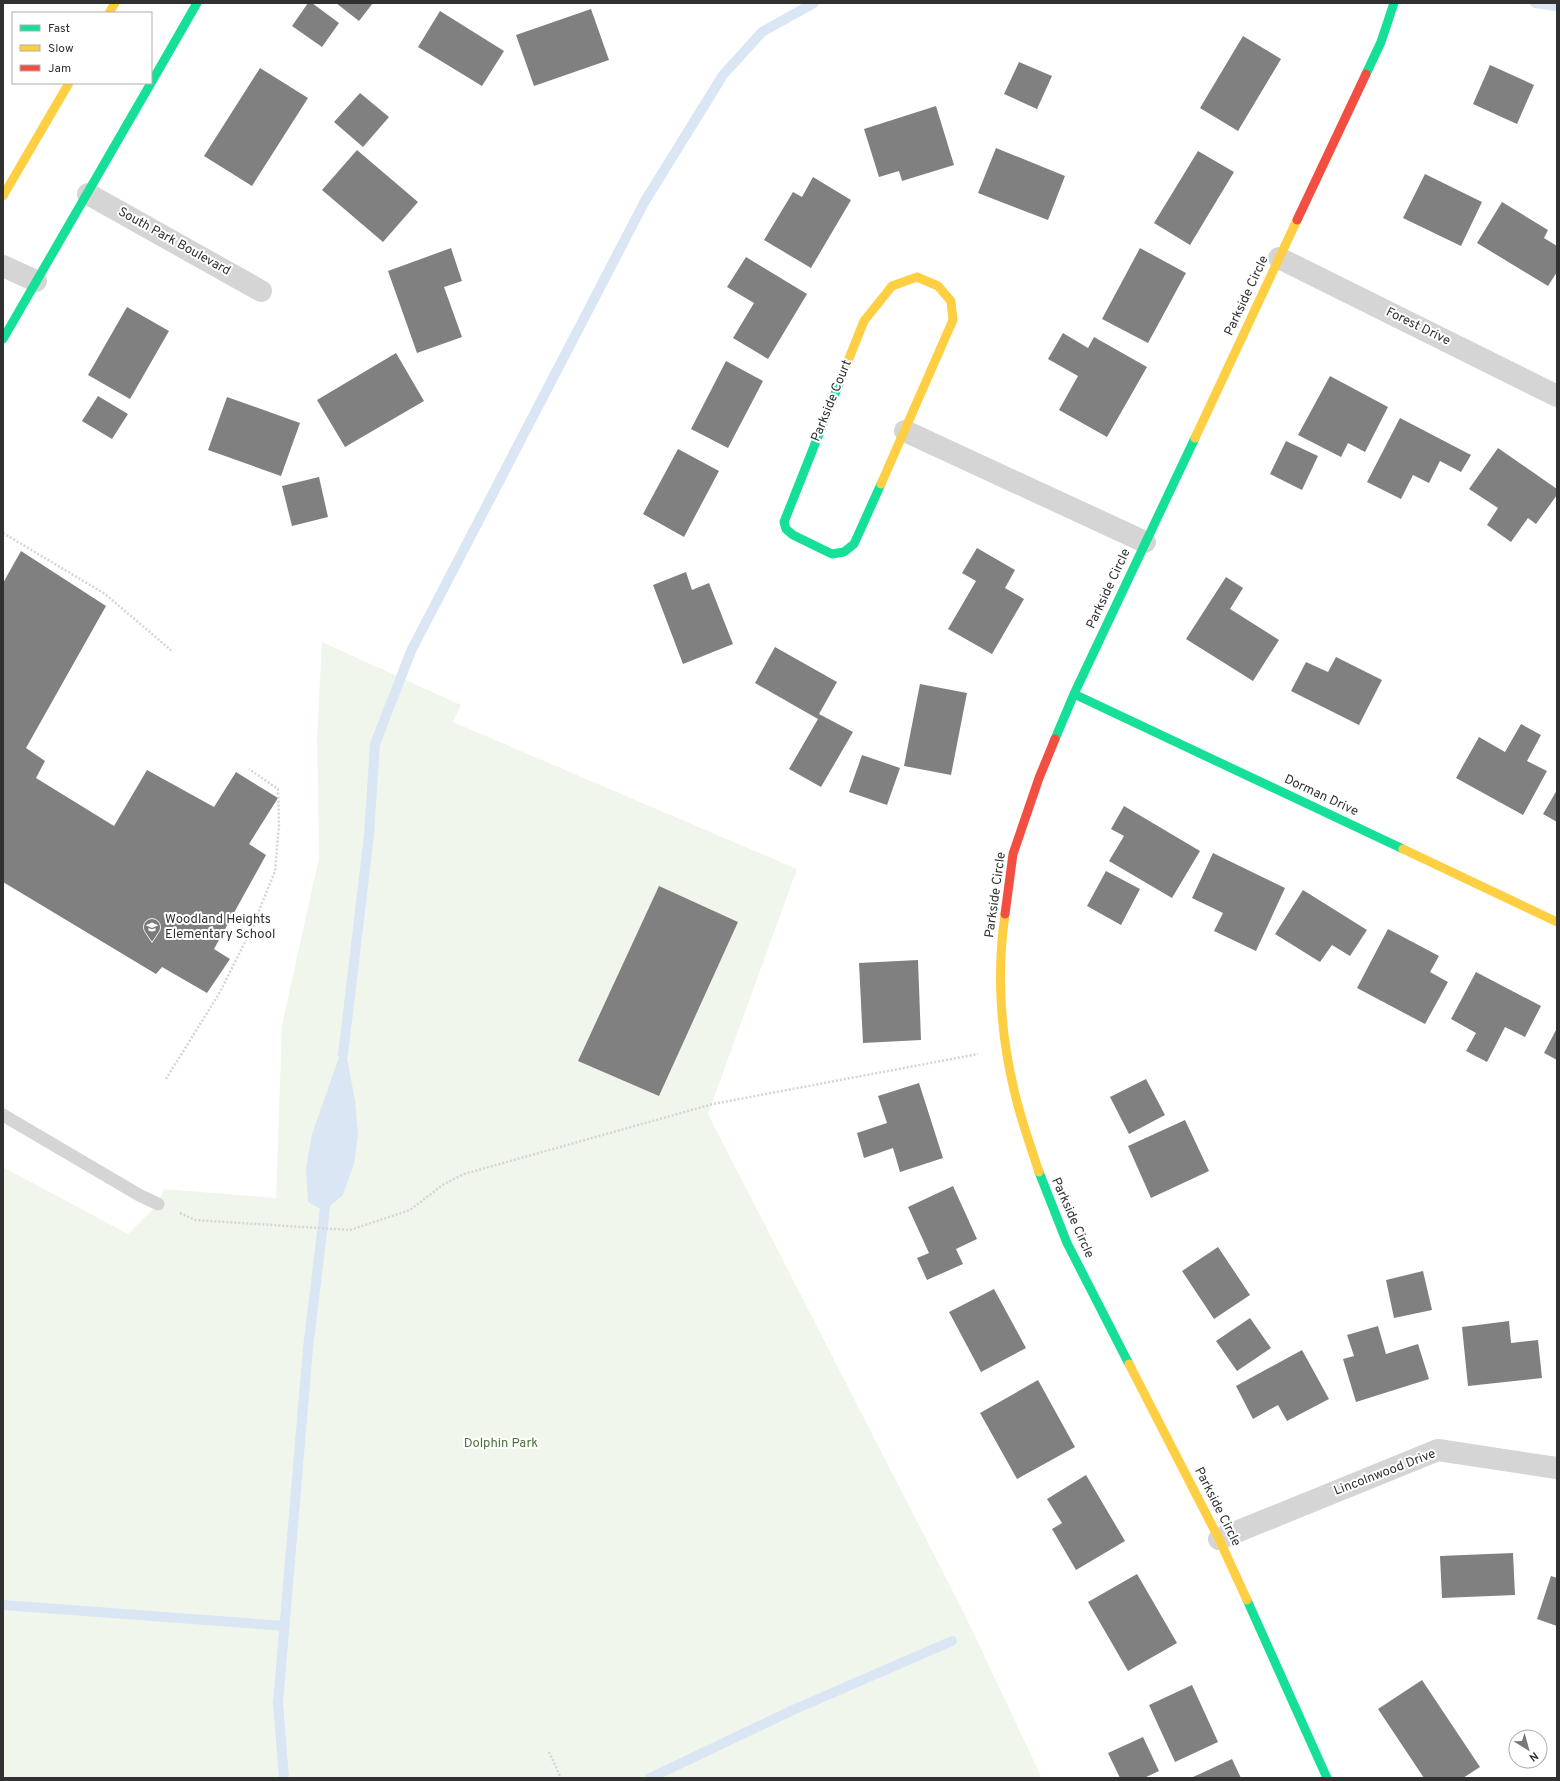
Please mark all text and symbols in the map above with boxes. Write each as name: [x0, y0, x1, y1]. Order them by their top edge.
legend: [12, 12, 152, 84]
text: Fast: [48, 21, 70, 37]
text: Slow: [48, 41, 74, 57]
text: Jam: [48, 61, 71, 77]
street label: South Park Boulevard: [115, 204, 233, 280]
street label: Parkside Circle: [1221, 253, 1273, 339]
street label: Forest Drive: [1383, 305, 1453, 349]
street label: Parkside Court: [808, 358, 856, 444]
street label: Parkside Circle: [1083, 546, 1135, 632]
street label: Dorman Drive: [1281, 772, 1361, 820]
street label: Parkside Circle: [982, 851, 1010, 939]
place label: Woodland Heights Elementary School: [165, 912, 275, 943]
school or university icon: Woodland Heights Elementary School: [142, 917, 162, 942]
street label: Parkside Circle: [1047, 1175, 1097, 1261]
park label: Dolphin Park: [464, 1436, 538, 1452]
street label: Lincolnwood Drive: [1332, 1446, 1438, 1500]
street label: Parkside Circle: [1190, 1465, 1244, 1549]
north arrow: [1508, 1729, 1548, 1769]
text: N: [1526, 1748, 1541, 1764]

